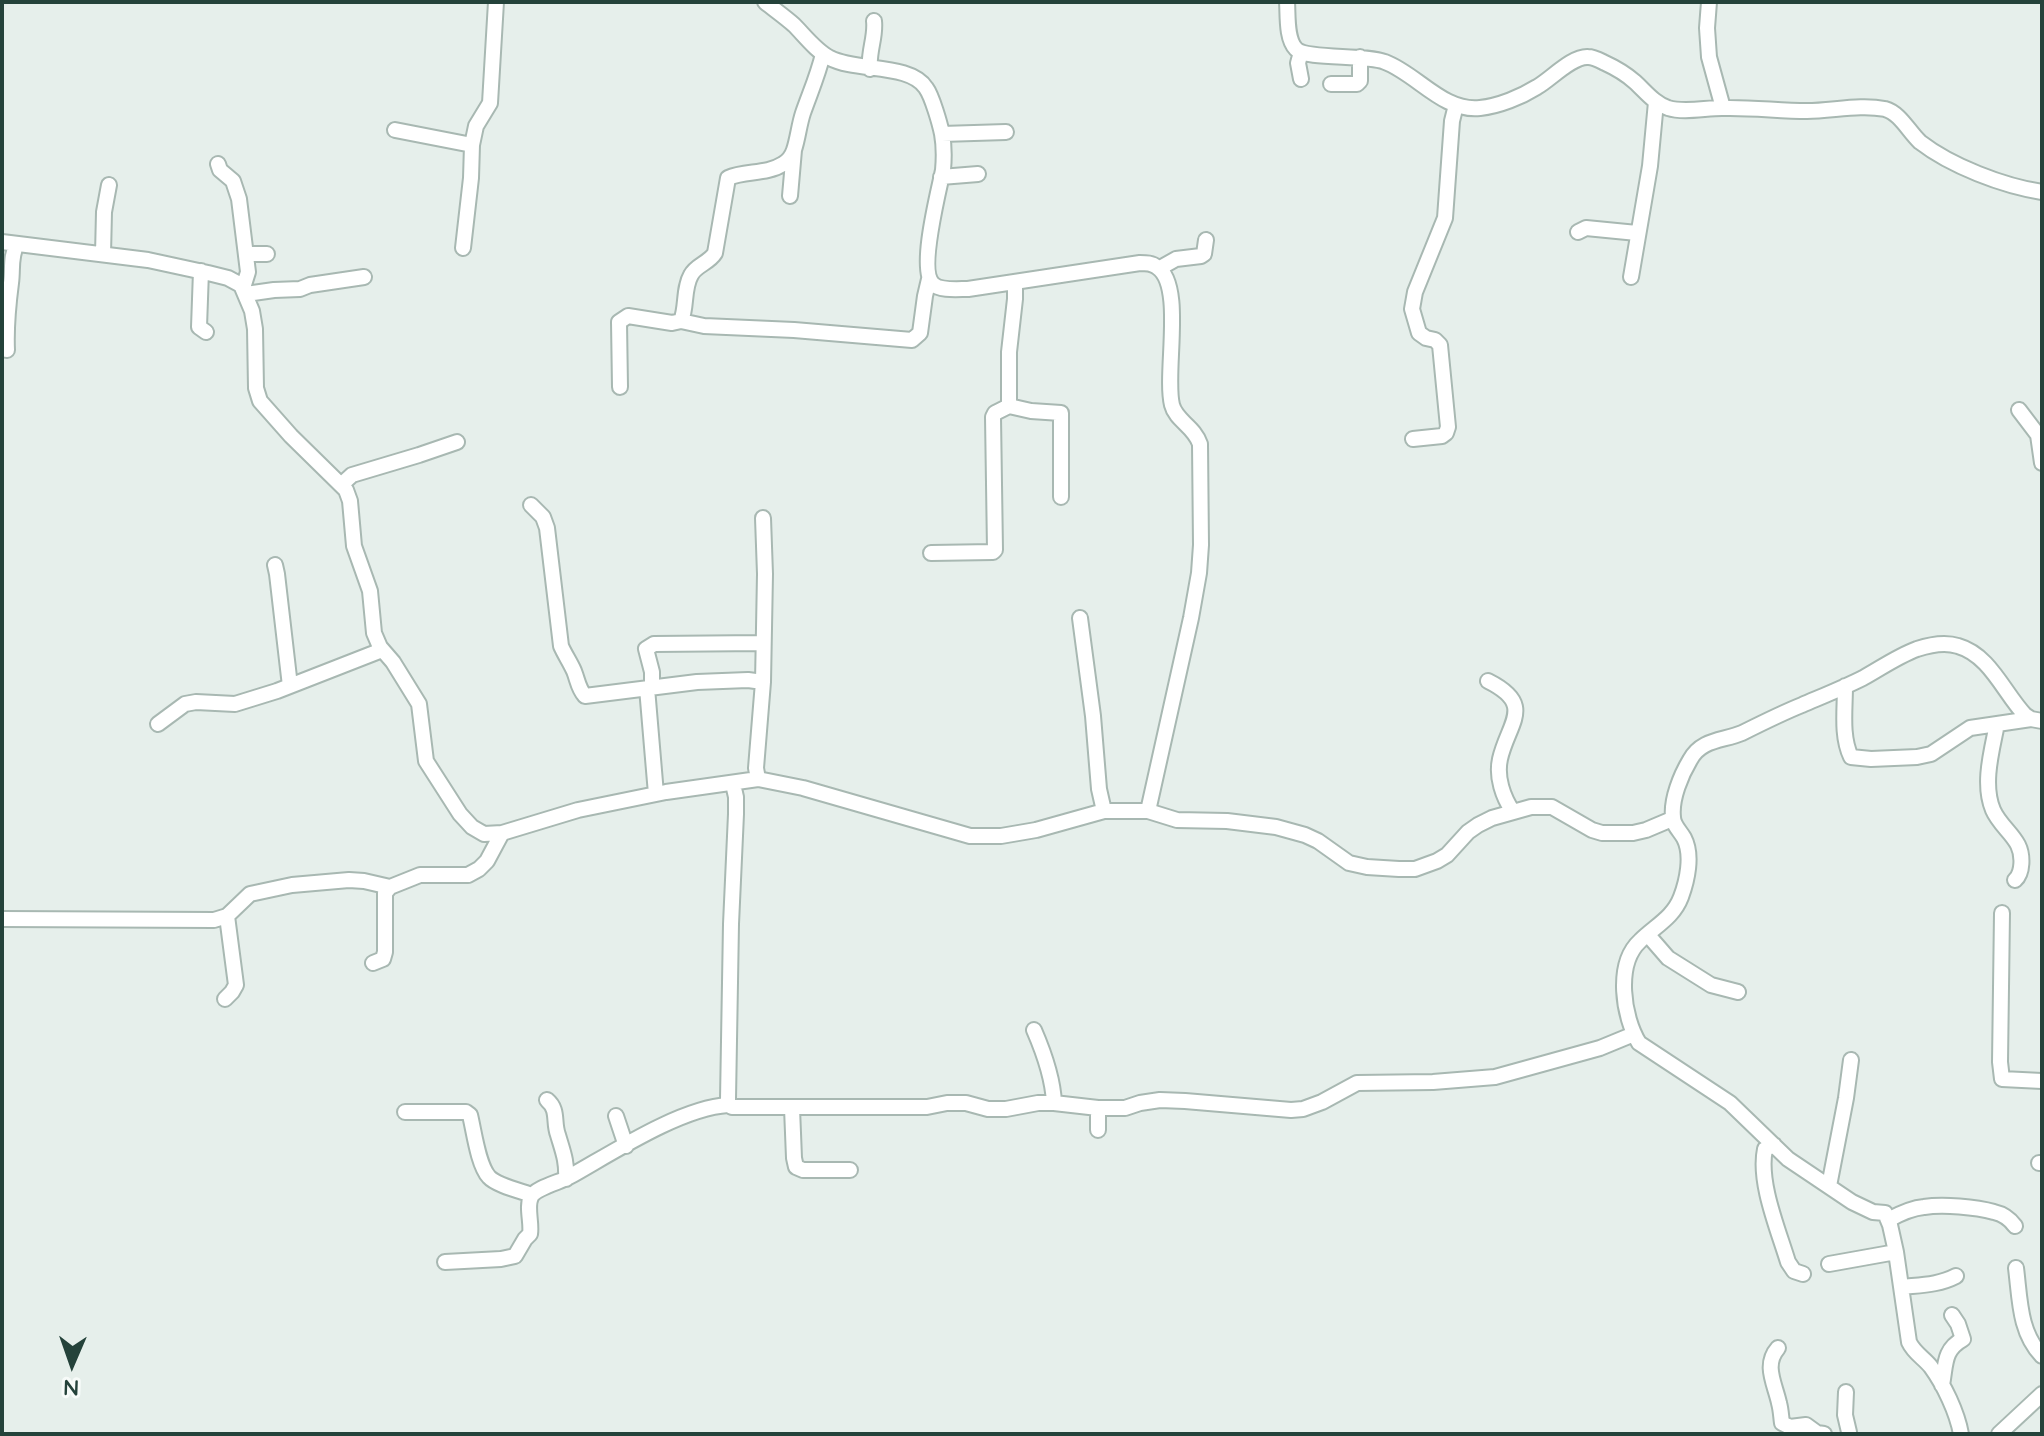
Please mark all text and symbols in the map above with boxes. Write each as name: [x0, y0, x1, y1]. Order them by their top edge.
north arrow: [32, 1324, 112, 1404]
text: N: [63, 1374, 80, 1402]

